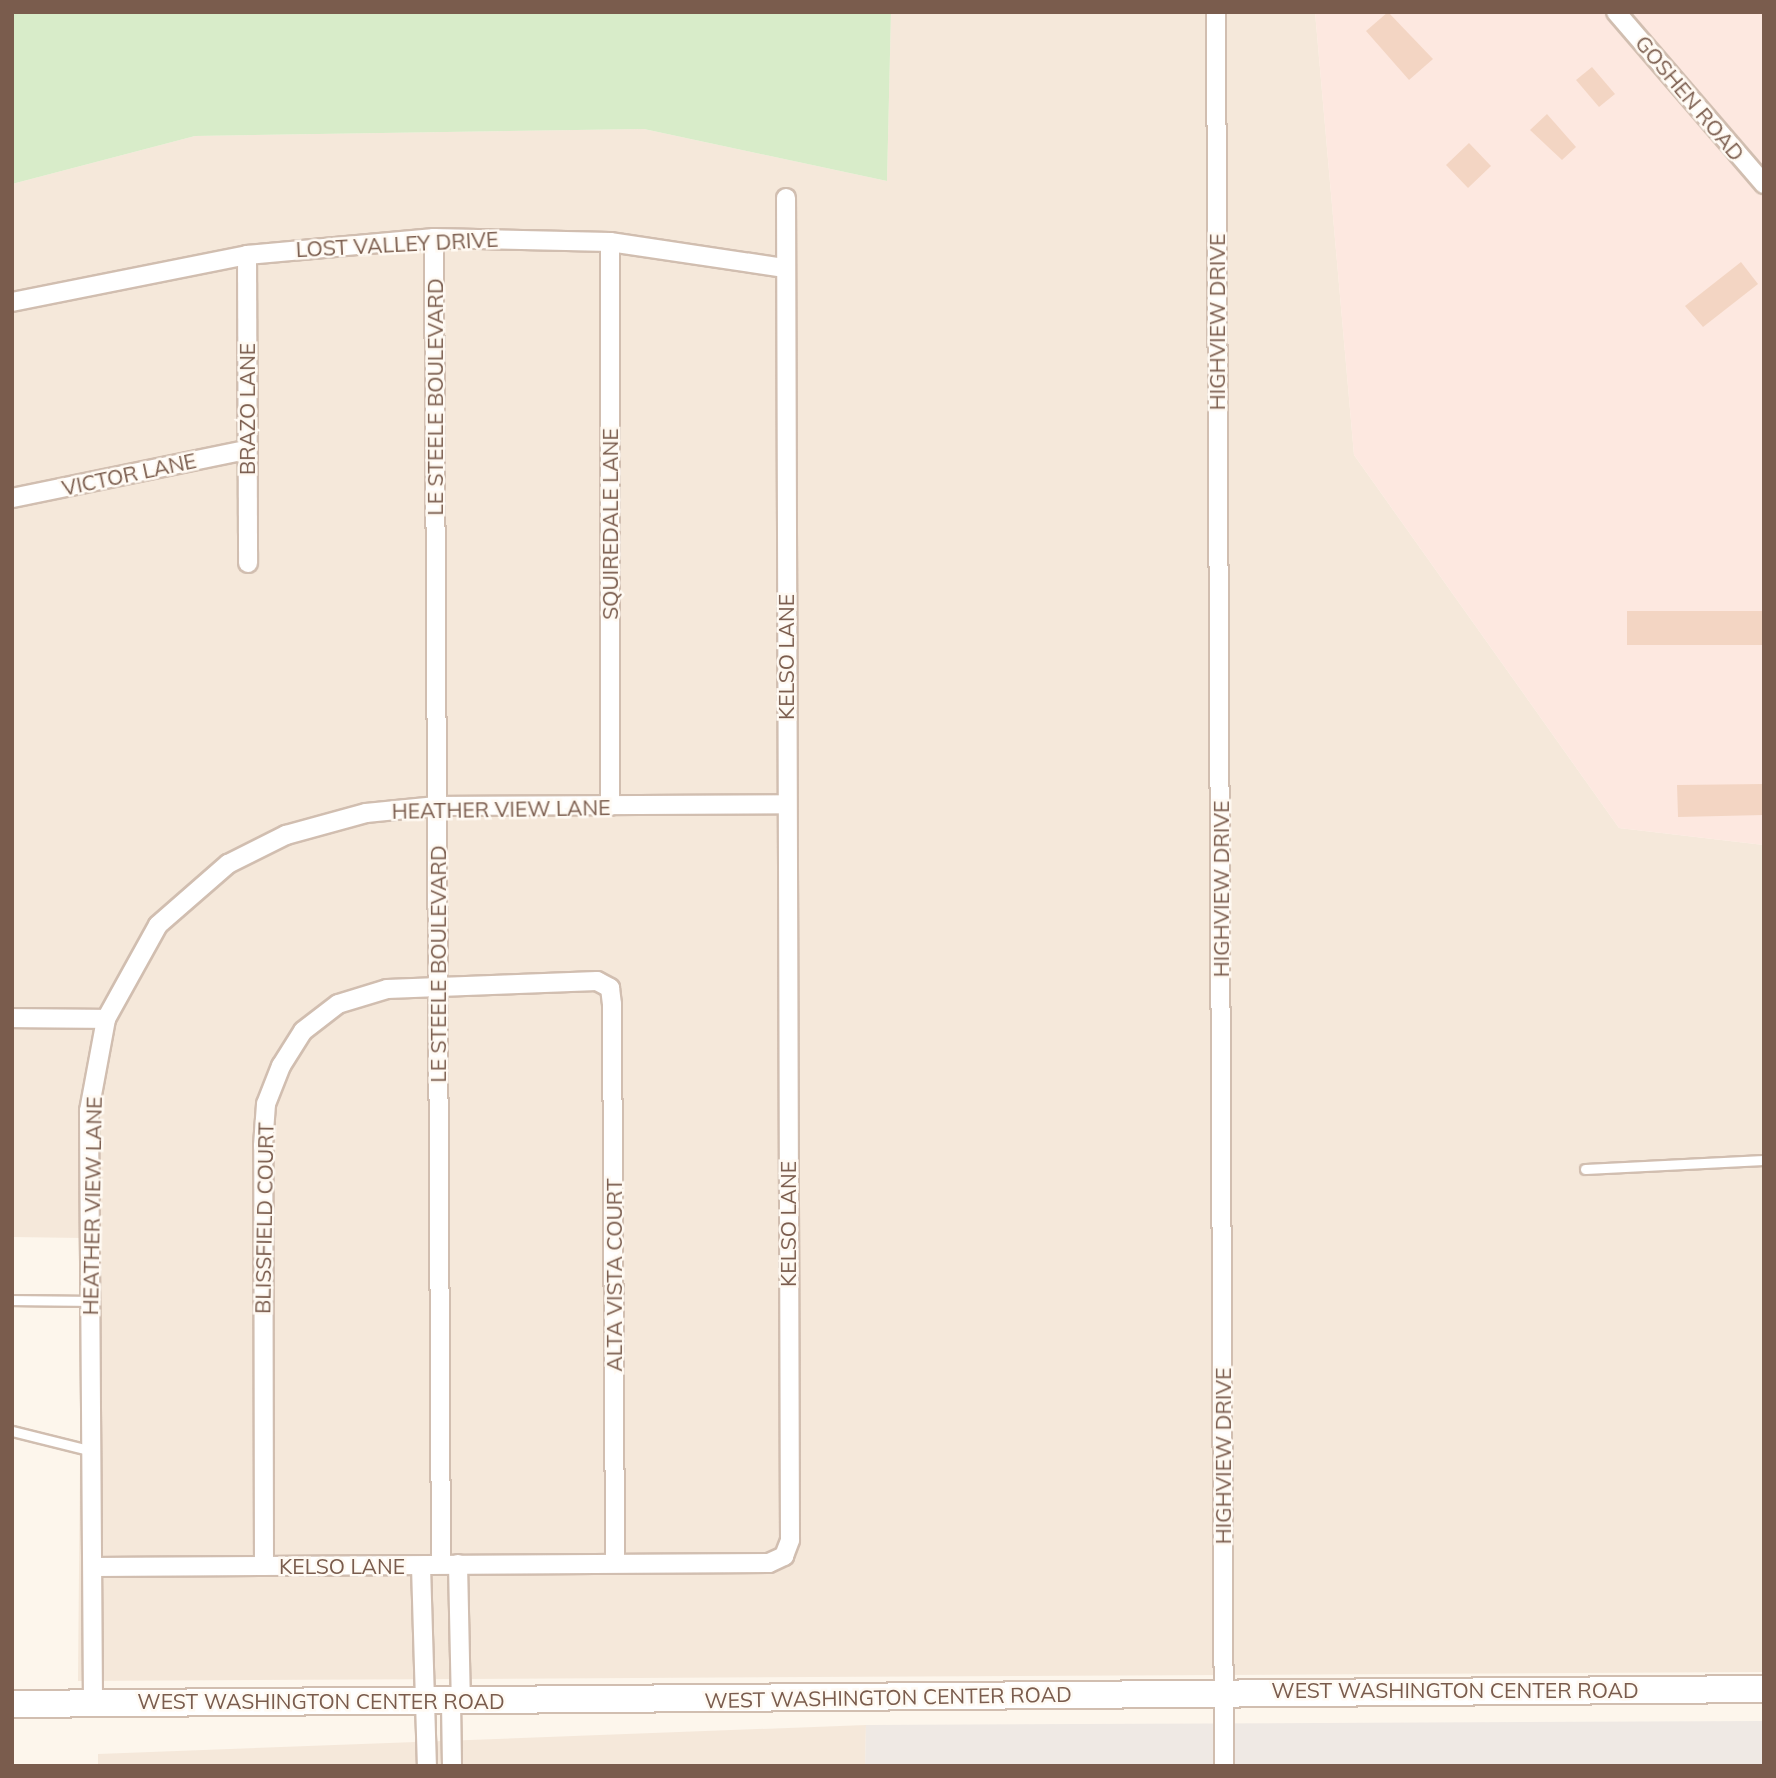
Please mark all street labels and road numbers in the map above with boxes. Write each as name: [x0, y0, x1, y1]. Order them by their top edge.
street label: GOSHEN ROAD: [1630, 30, 1750, 166]
street label: LOST VALLEY DRIVE: [295, 226, 499, 262]
street label: HIGHVIEW DRIVE: [1204, 234, 1230, 410]
street label: LE STEELE BOULEVARD: [422, 278, 448, 516]
street label: BRAZO LANE: [234, 343, 260, 475]
street label: SQUIREDALE LANE: [597, 428, 623, 620]
street label: VICTOR LANE: [60, 447, 198, 501]
street label: KELSO LANE: [773, 594, 799, 720]
street label: HEATHER VIEW LANE: [391, 794, 611, 824]
street label: HIGHVIEW DRIVE: [1208, 801, 1234, 977]
street label: LE STEELE BOULEVARD: [425, 845, 451, 1083]
street label: HEATHER VIEW LANE: [77, 1096, 107, 1316]
street label: BLISSFIELD COURT: [250, 1122, 278, 1314]
street label: KELSO LANE: [775, 1161, 801, 1287]
street label: ALTA VISTA COURT: [601, 1178, 627, 1372]
street label: HIGHVIEW DRIVE: [1210, 1368, 1236, 1544]
street label: KELSO LANE: [279, 1553, 405, 1579]
street label: WEST WASHINGTON CENTER ROAD: [1271, 1677, 1639, 1703]
street label: WEST WASHINGTON CENTER ROAD: [704, 1681, 1072, 1713]
street label: WEST WASHINGTON CENTER ROAD: [137, 1688, 505, 1714]

